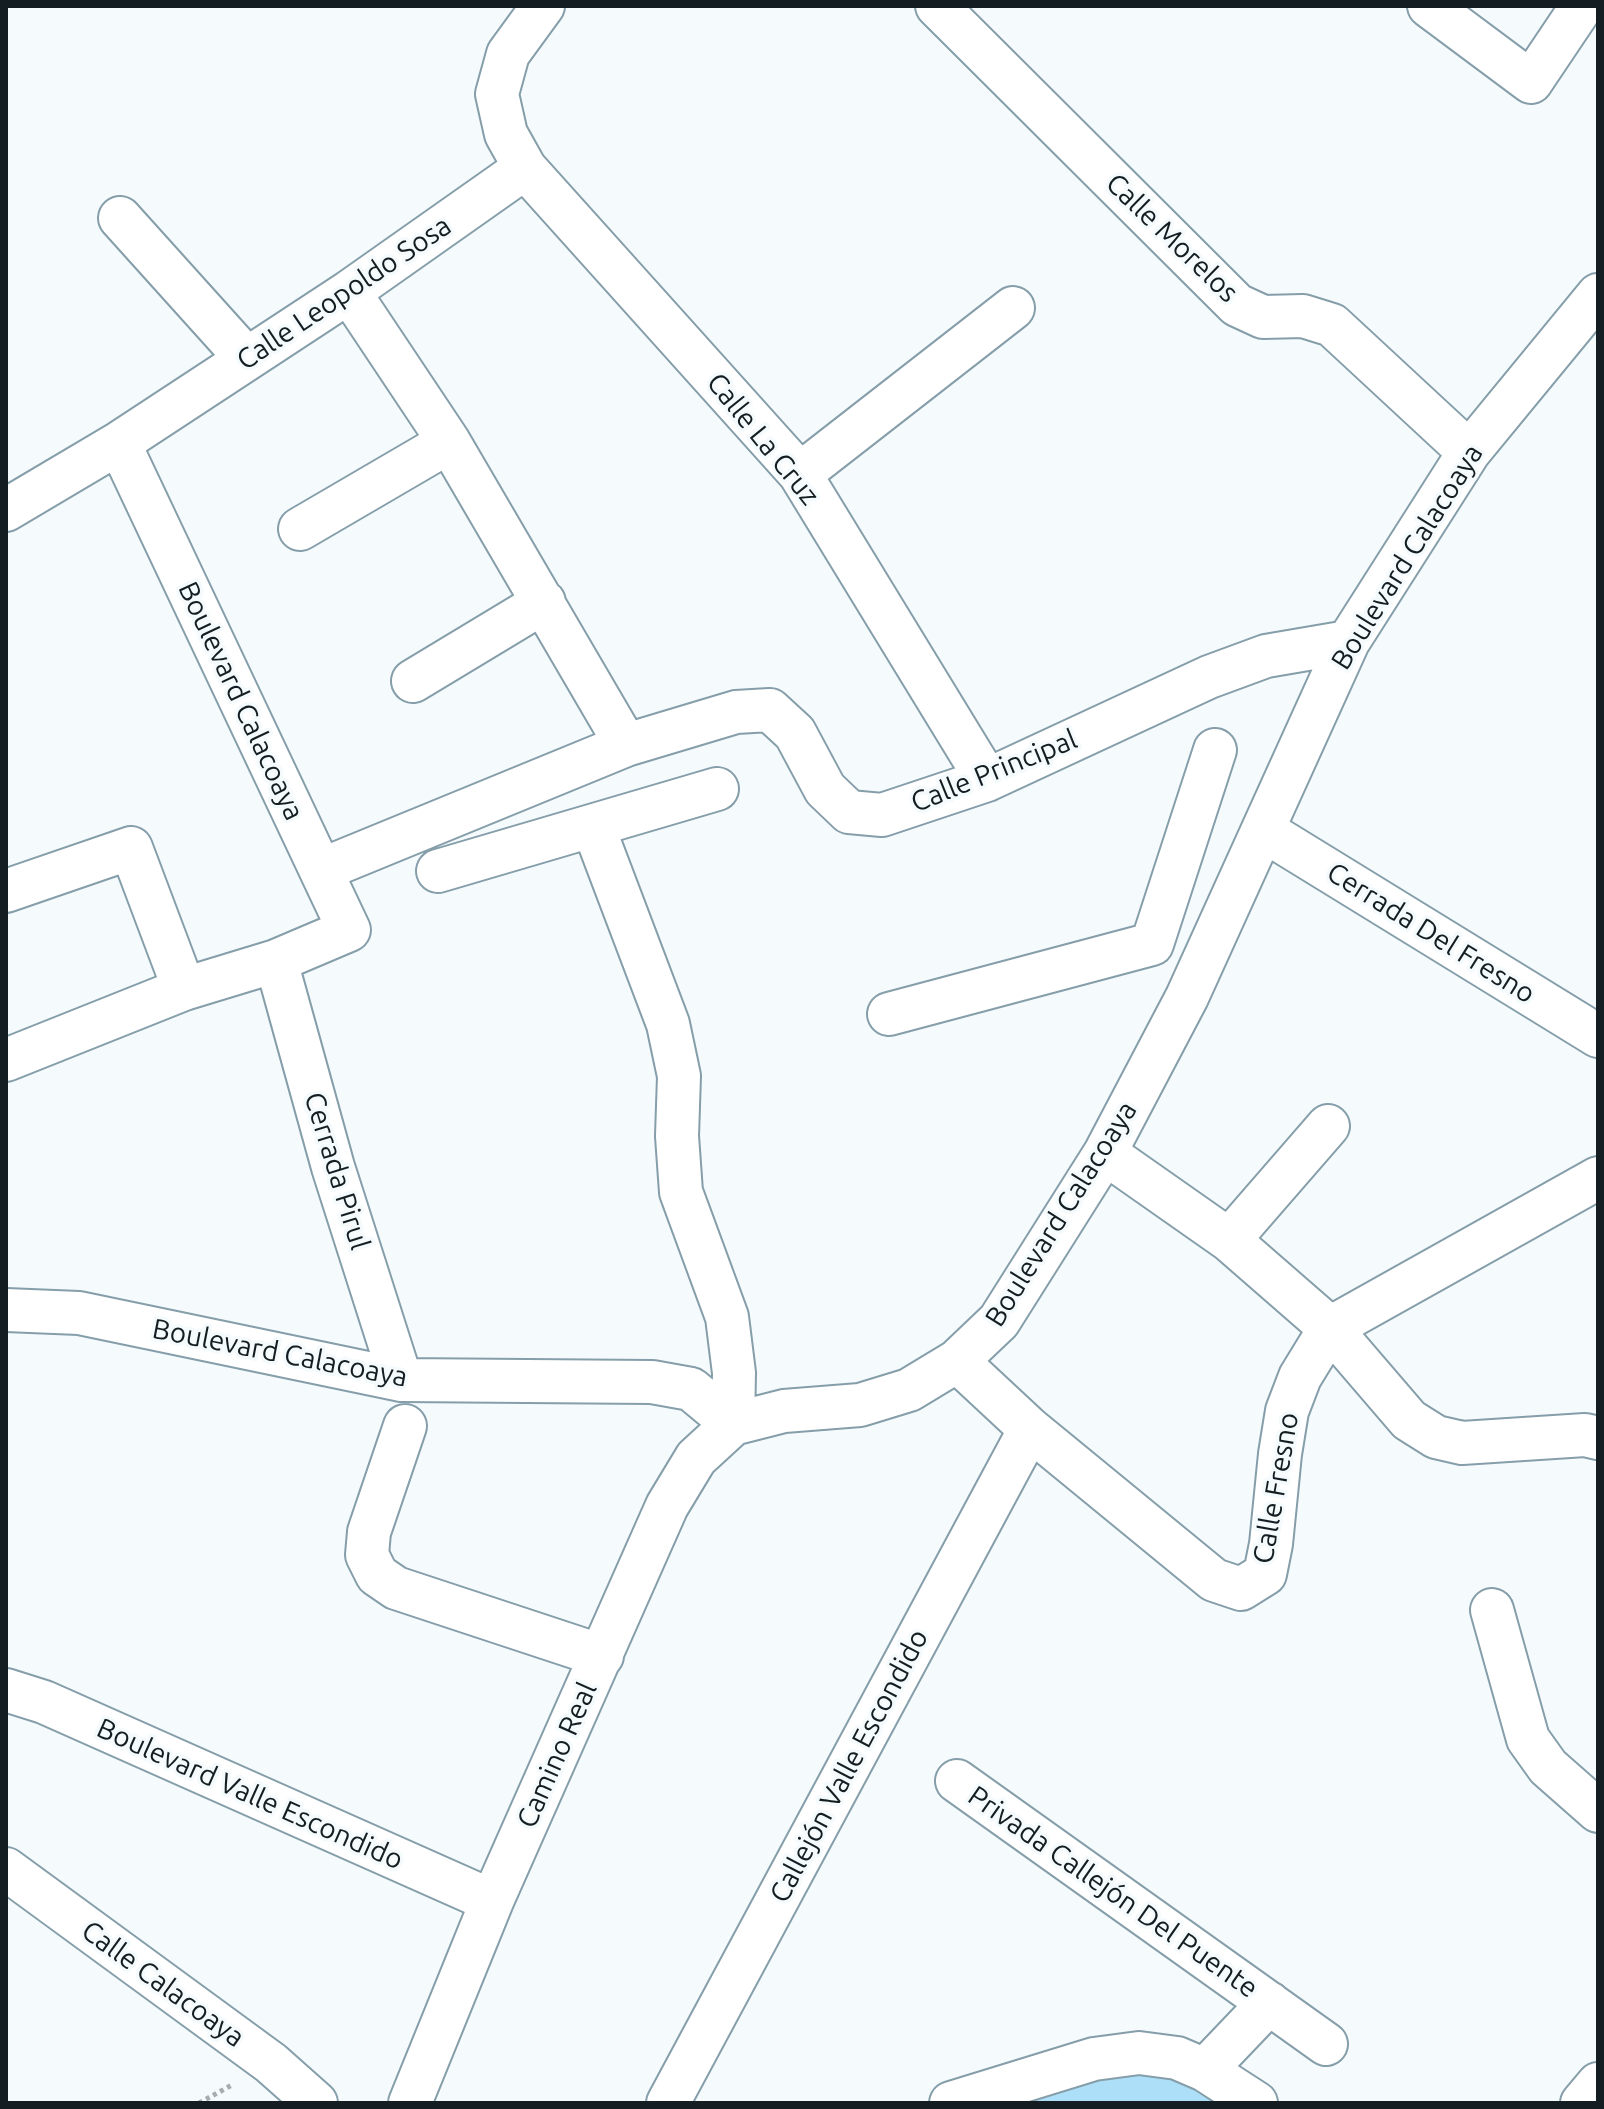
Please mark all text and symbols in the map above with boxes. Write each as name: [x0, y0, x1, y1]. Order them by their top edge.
street label: Calle Morelos: [1099, 167, 1245, 309]
street label: Calle Leopoldo Sosa: [231, 209, 457, 377]
street label: Calle La Cruz: [700, 366, 826, 512]
street label: Boulevard Calacoaya: [1324, 438, 1490, 676]
street label: Boulevard Calacoaya: [171, 576, 311, 826]
street label: Calle Principal: [906, 722, 1082, 820]
street label: Cerrada Del Fresno: [1321, 855, 1541, 1011]
street label: Cerrada Pirul: [297, 1088, 377, 1254]
street label: Boulevard Calacoaya: [978, 1095, 1144, 1333]
street label: Boulevard Calacoaya: [150, 1312, 410, 1394]
street label: Calle Fresno: [1246, 1410, 1306, 1566]
street label: Callejón Valle Escondido: [763, 1624, 935, 1908]
street label: Camino Real: [510, 1677, 604, 1833]
street label: Boulevard Valle Escondido: [92, 1711, 408, 1877]
street label: Privada Callejón Del Puente: [962, 1779, 1264, 2005]
street label: Calle Calacoaya: [75, 1914, 251, 2054]

